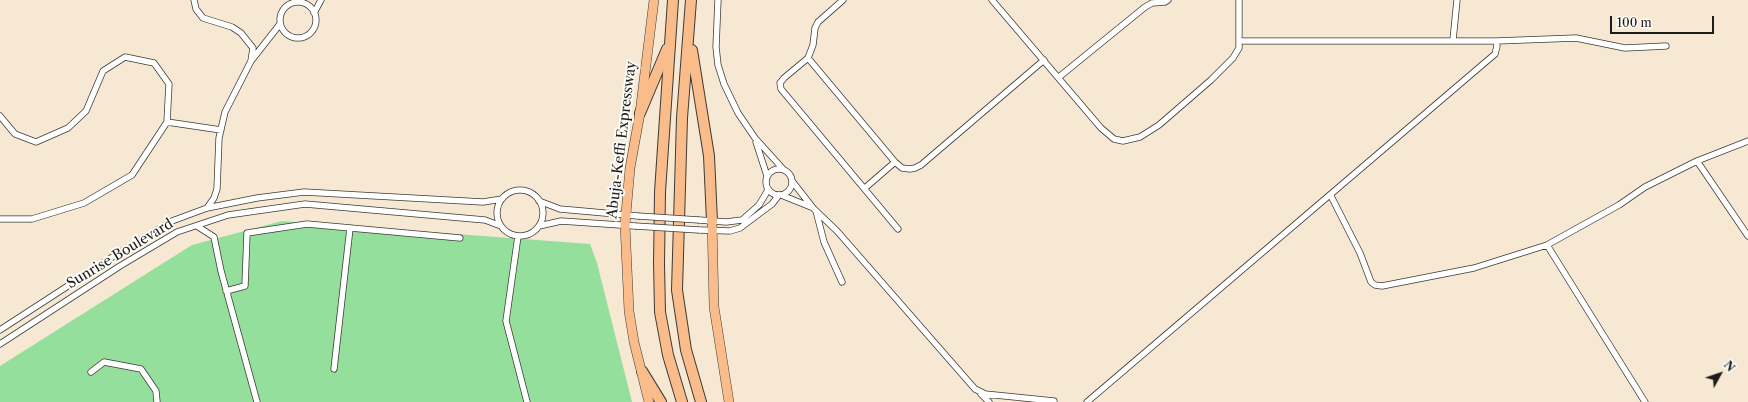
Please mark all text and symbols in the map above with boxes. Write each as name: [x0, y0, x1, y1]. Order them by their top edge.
scale bar: [1612, 8, 1716, 34]
text: 100 m: [1617, 15, 1652, 30]
street label: Abuja-Keffi Expressway: [604, 60, 640, 220]
street label: Sunrise Boulevard: [64, 216, 176, 292]
north arrow: [1700, 354, 1740, 394]
text: N: [1721, 358, 1738, 374]

